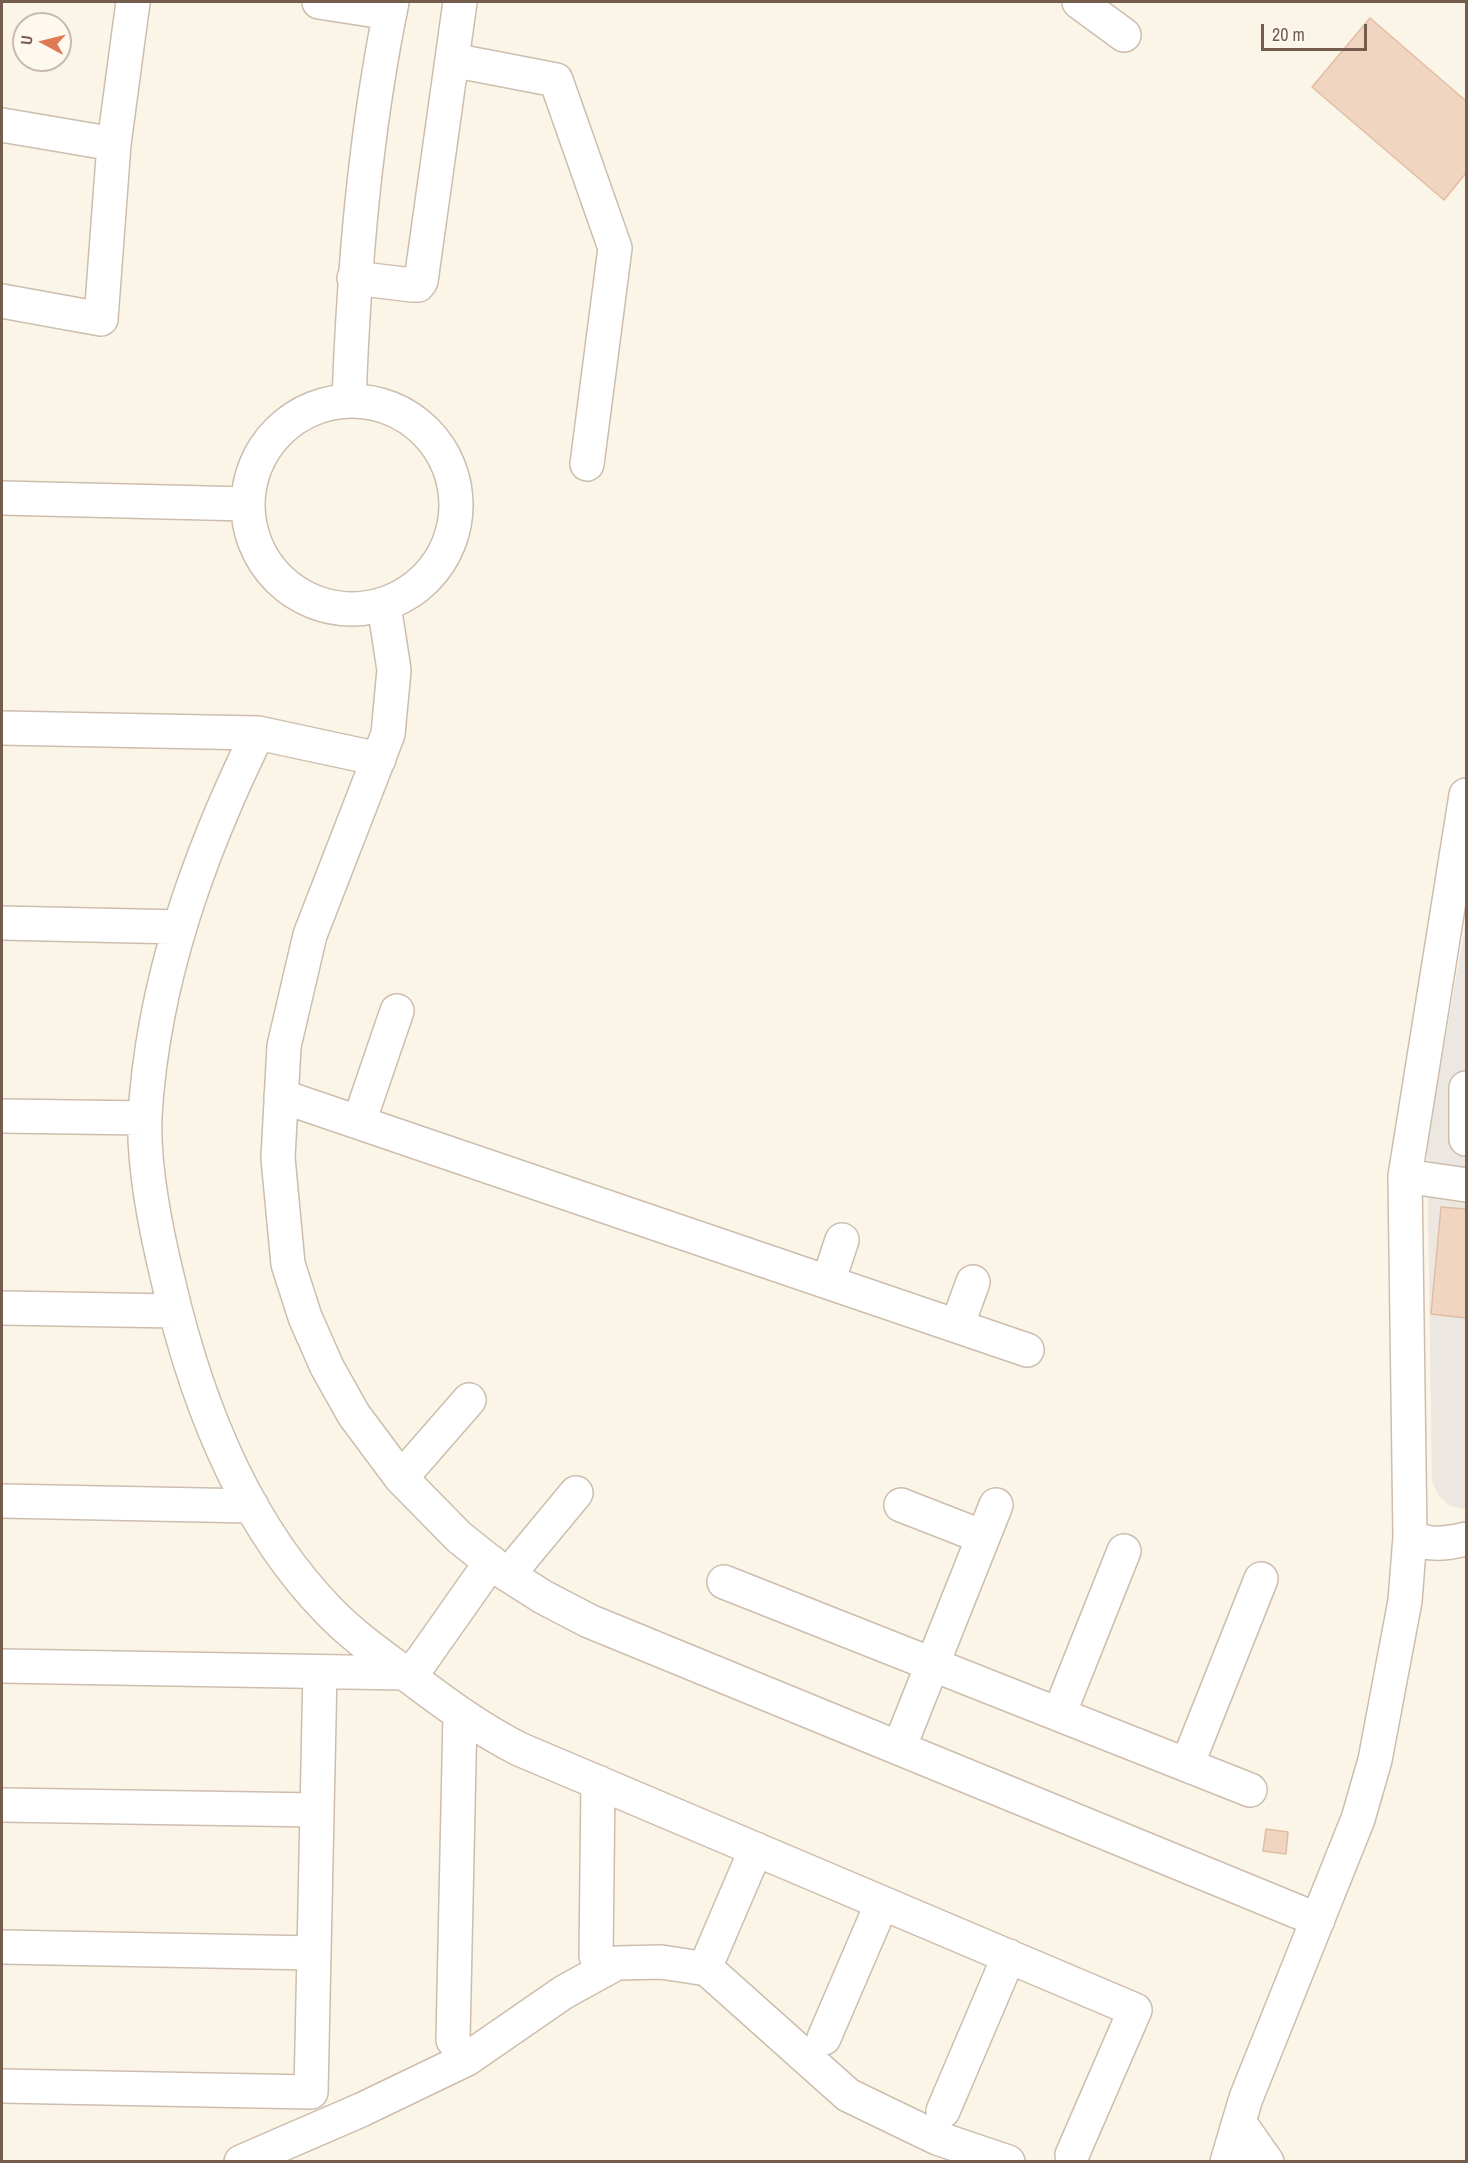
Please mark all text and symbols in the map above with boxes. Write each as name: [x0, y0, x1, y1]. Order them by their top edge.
north arrow: [12, 12, 72, 72]
scale bar: [1264, 12, 1370, 50]
text: 20 m: [1272, 22, 1305, 47]
text: U: [15, 34, 38, 46]

